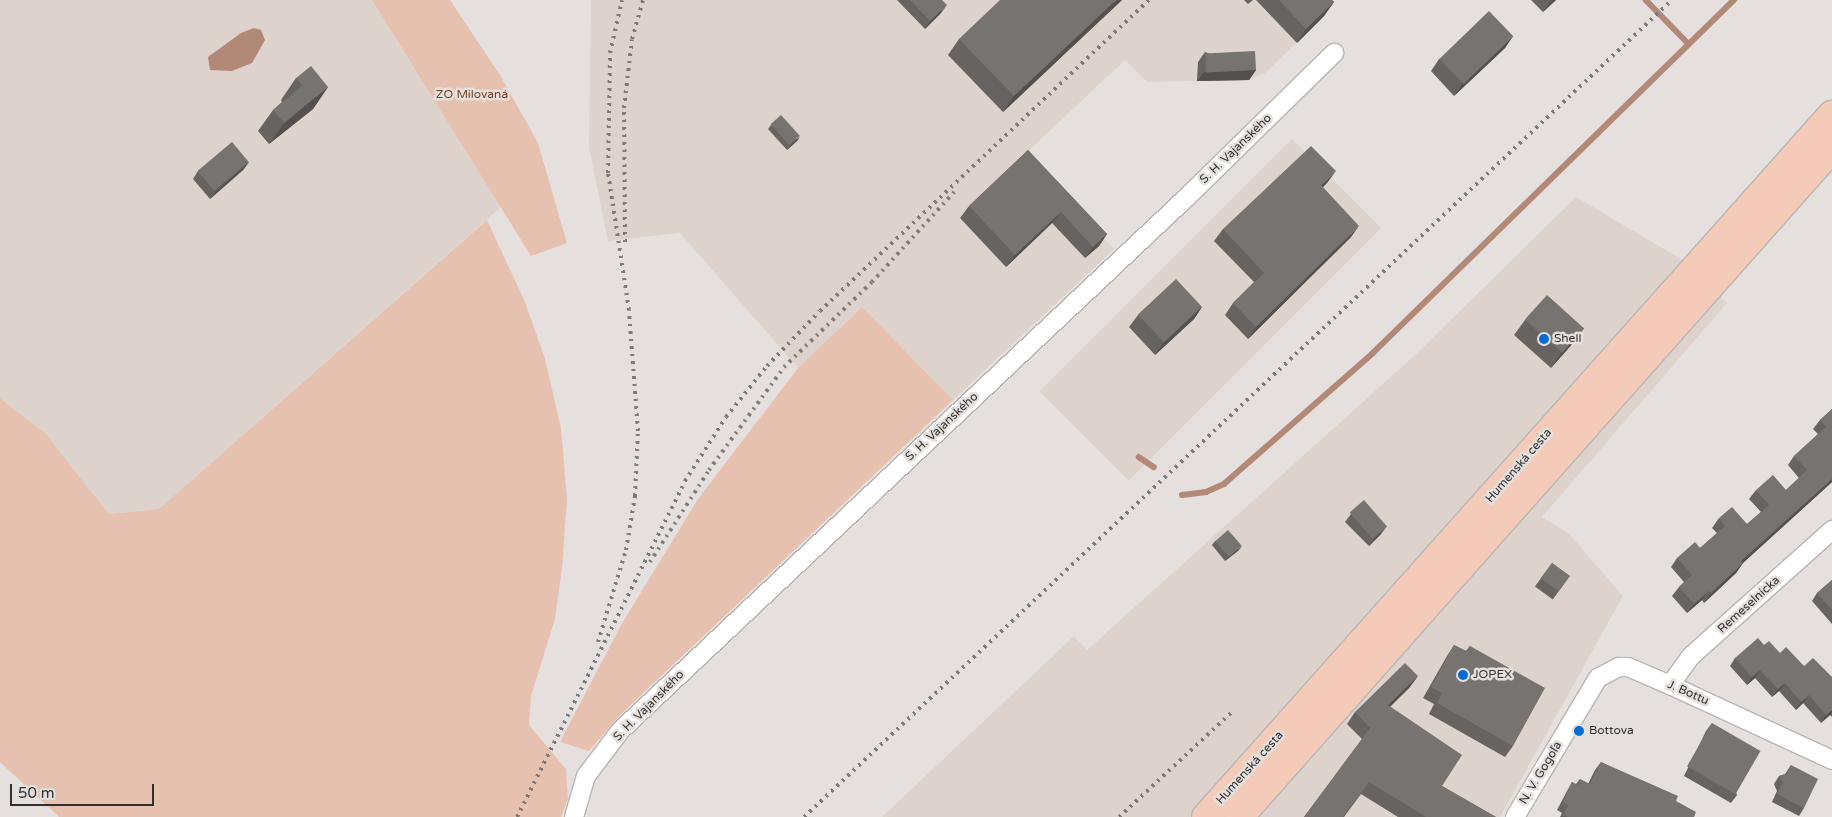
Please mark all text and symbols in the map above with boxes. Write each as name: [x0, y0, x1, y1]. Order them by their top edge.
park label: ZO Milovaná: [436, 88, 508, 102]
street label: S. H. Vajanského: [1197, 111, 1275, 187]
place label: Shell: [1554, 332, 1581, 346]
marker: Shell: [1538, 333, 1550, 345]
street label: S. H. Vajanského: [903, 390, 981, 464]
street label: Humenská cesta: [1483, 426, 1555, 506]
street label: Remeselnícka: [1715, 573, 1783, 637]
street label: S. H. Vajanského: [611, 668, 687, 744]
place label: JOPEX: [1473, 668, 1512, 682]
marker: JOPEX: [1457, 669, 1469, 681]
street label: J. Bottu: [1665, 678, 1711, 708]
place label: Bottova: [1589, 724, 1634, 738]
marker: Bottova: [1573, 725, 1585, 737]
street label: Humenská cesta: [1213, 728, 1287, 808]
street label: N. V. Gogoľa: [1517, 739, 1565, 807]
scale bar: [12, 774, 156, 806]
text: 50 m: [18, 784, 55, 802]

